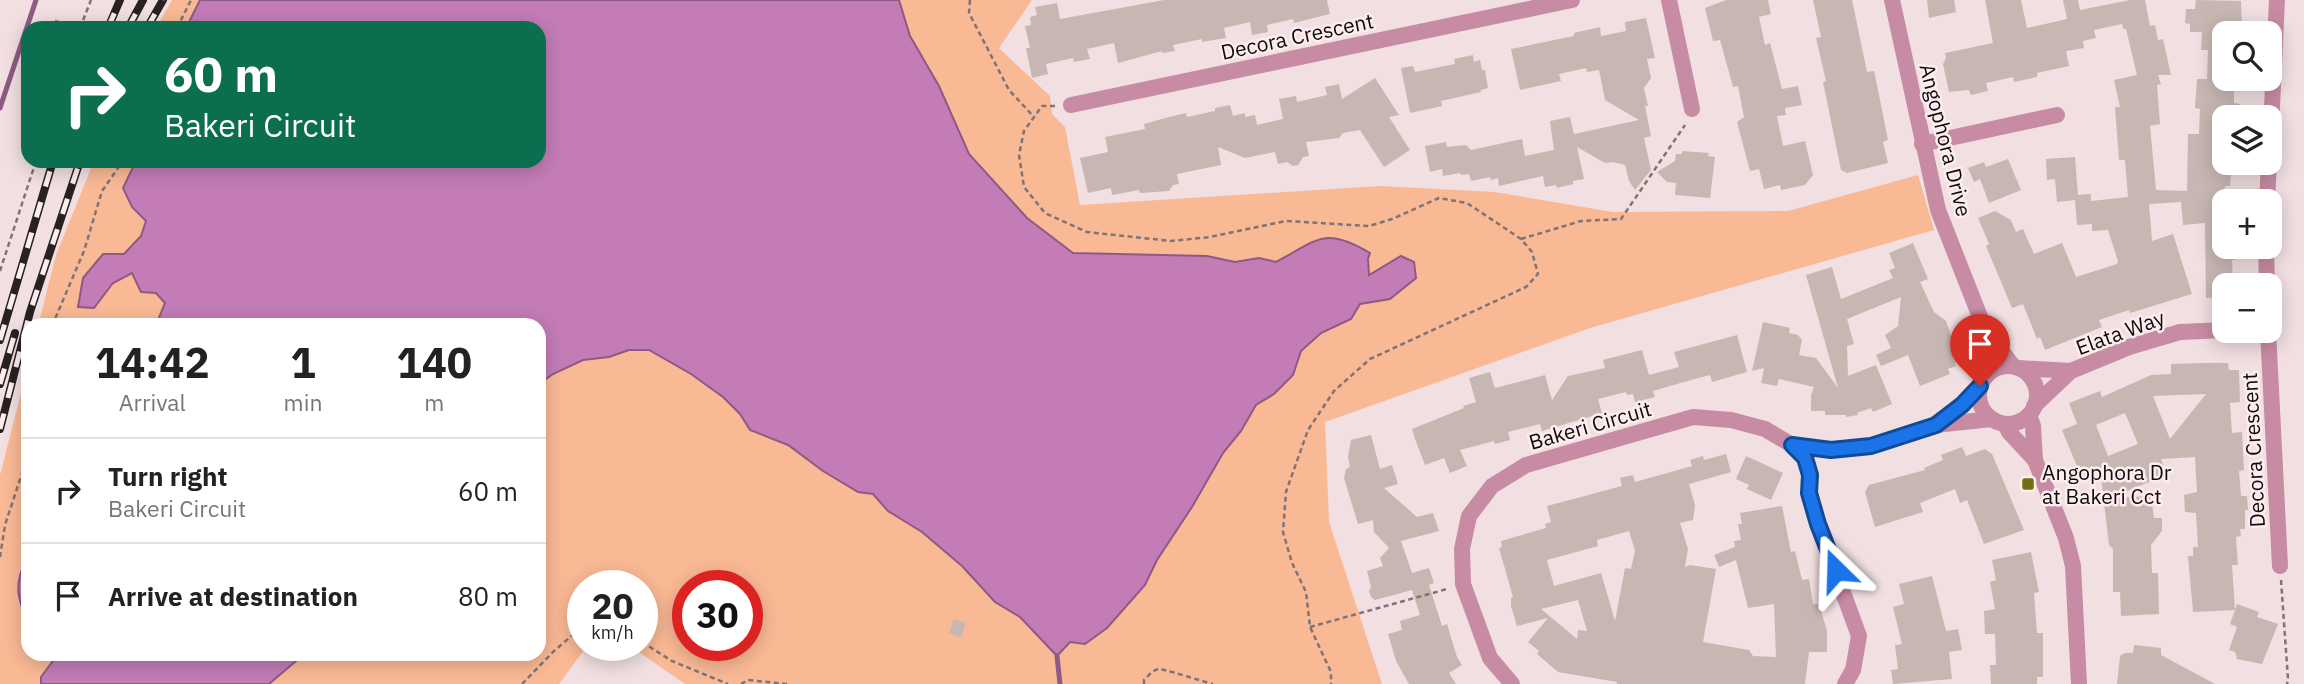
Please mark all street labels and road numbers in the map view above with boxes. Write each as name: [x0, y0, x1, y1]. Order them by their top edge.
street label: Decora Crescent: [1218, 6, 1376, 66]
street label: Angophora Drive: [1913, 61, 1979, 219]
street label: Elata Way: [2072, 303, 2169, 361]
street label: Decora Crescent: [2235, 372, 2271, 528]
street label: Bakeri Circuit: [1526, 394, 1654, 456]

